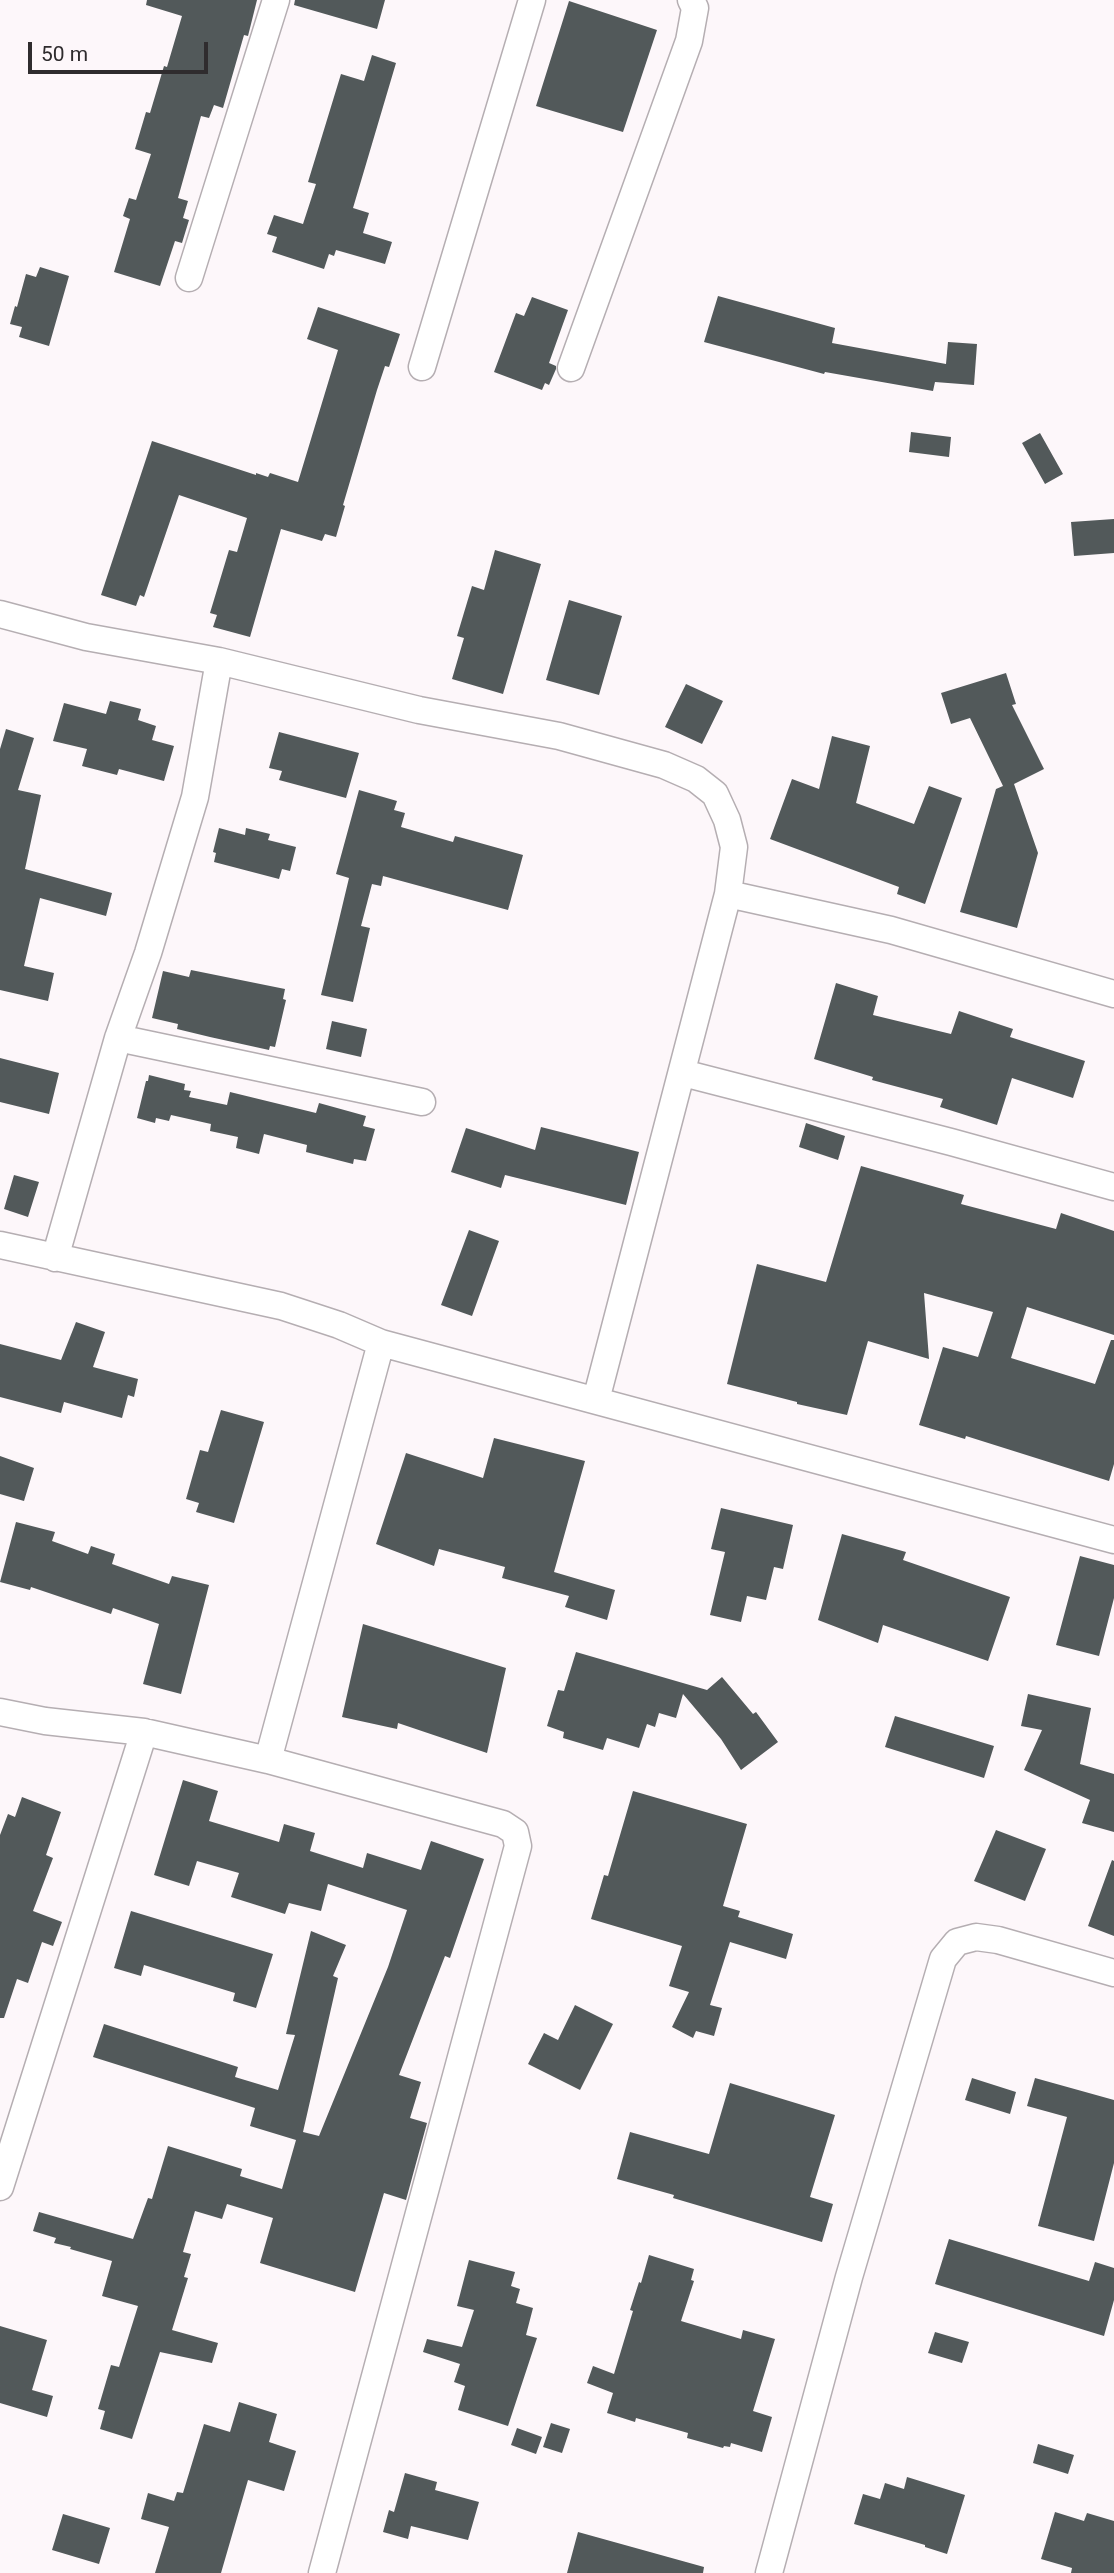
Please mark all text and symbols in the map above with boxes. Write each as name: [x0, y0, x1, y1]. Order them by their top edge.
scale bar: [32, 28, 212, 72]
text: 50 m: [41, 42, 88, 66]

